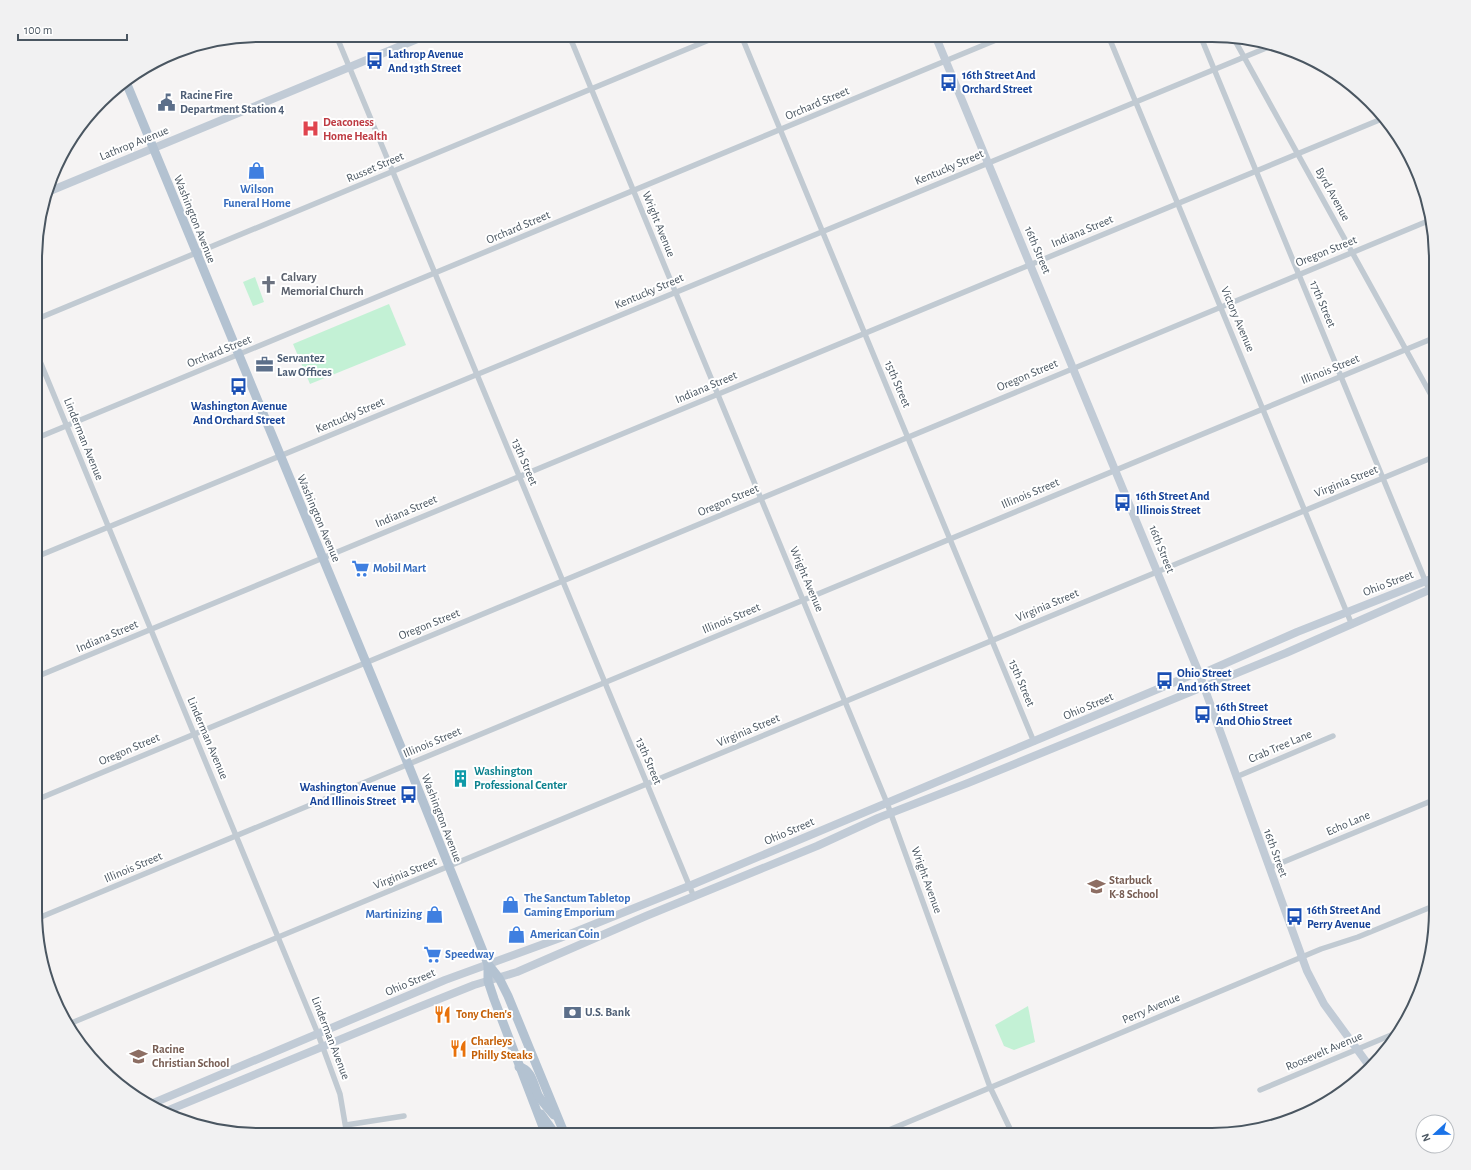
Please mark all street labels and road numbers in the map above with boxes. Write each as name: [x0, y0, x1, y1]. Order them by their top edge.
street label: Orchard Street: [783, 84, 851, 122]
street label: Lathrop Avenue: [98, 124, 170, 162]
street label: Kentucky Street: [913, 147, 986, 188]
street label: Russet Street: [345, 149, 406, 184]
street label: Byrd Avenue: [1313, 165, 1352, 223]
street label: Washington Avenue: [172, 173, 218, 265]
street label: Wright Avenue: [640, 189, 678, 259]
street label: Orchard Street: [484, 208, 552, 246]
street label: Indiana Street: [1049, 213, 1115, 249]
street label: 16th Street: [1023, 225, 1053, 276]
street label: Oregon Street: [1294, 233, 1359, 269]
street label: Kentucky Street: [613, 271, 686, 312]
street label: 17th Street: [1308, 279, 1338, 329]
street label: Victory Avenue: [1218, 285, 1257, 354]
street label: Orchard Street: [185, 333, 253, 369]
street label: Illinois Street: [1299, 352, 1361, 386]
street label: Oregon Street: [995, 357, 1059, 393]
street label: 15th Street: [883, 359, 913, 409]
street label: Indiana Street: [673, 369, 739, 405]
street label: Kentucky Street: [314, 395, 387, 436]
street label: Linderman Avenue: [62, 396, 106, 482]
street label: 13th Street: [510, 437, 540, 487]
street label: Virginia Street: [1313, 463, 1380, 499]
street label: Washington Avenue: [295, 472, 343, 564]
street label: Illinois Street: [999, 475, 1061, 511]
street label: Oregon Street: [696, 482, 760, 518]
street label: Indiana Street: [373, 493, 439, 529]
street label: 16th Street: [1147, 524, 1177, 575]
street label: Wright Avenue: [788, 545, 826, 613]
street label: Ohio Street: [1361, 568, 1415, 598]
street label: Virginia Street: [1014, 586, 1080, 624]
street label: Illinois Street: [700, 600, 762, 636]
street label: Oregon Street: [397, 606, 462, 642]
street label: Indiana Street: [74, 618, 140, 654]
street label: 15th Street: [1007, 658, 1037, 708]
street label: Ohio Street: [1061, 690, 1115, 722]
street label: Linderman Avenue: [185, 695, 231, 781]
street label: Virginia Street: [715, 711, 781, 749]
street label: Illinois Street: [401, 724, 463, 760]
street label: Crab Tree Lane: [1247, 727, 1313, 765]
street label: Oregon Street: [97, 731, 161, 767]
street label: 13th Street: [634, 736, 664, 786]
street label: Washington Avenue: [420, 772, 464, 864]
street label: Echo Lane: [1324, 808, 1372, 838]
street label: Ohio Street: [762, 815, 816, 847]
street label: 16th Street: [1262, 827, 1290, 879]
street label: Wright Avenue: [909, 845, 945, 915]
street label: Illinois Street: [102, 849, 164, 885]
street label: Virginia Street: [372, 855, 439, 891]
street label: Ohio Street: [383, 966, 437, 998]
street label: Perry Avenue: [1120, 991, 1182, 1026]
street label: Linderman Avenue: [310, 995, 352, 1081]
street label: Roosevelt Avenue: [1284, 1029, 1364, 1073]

